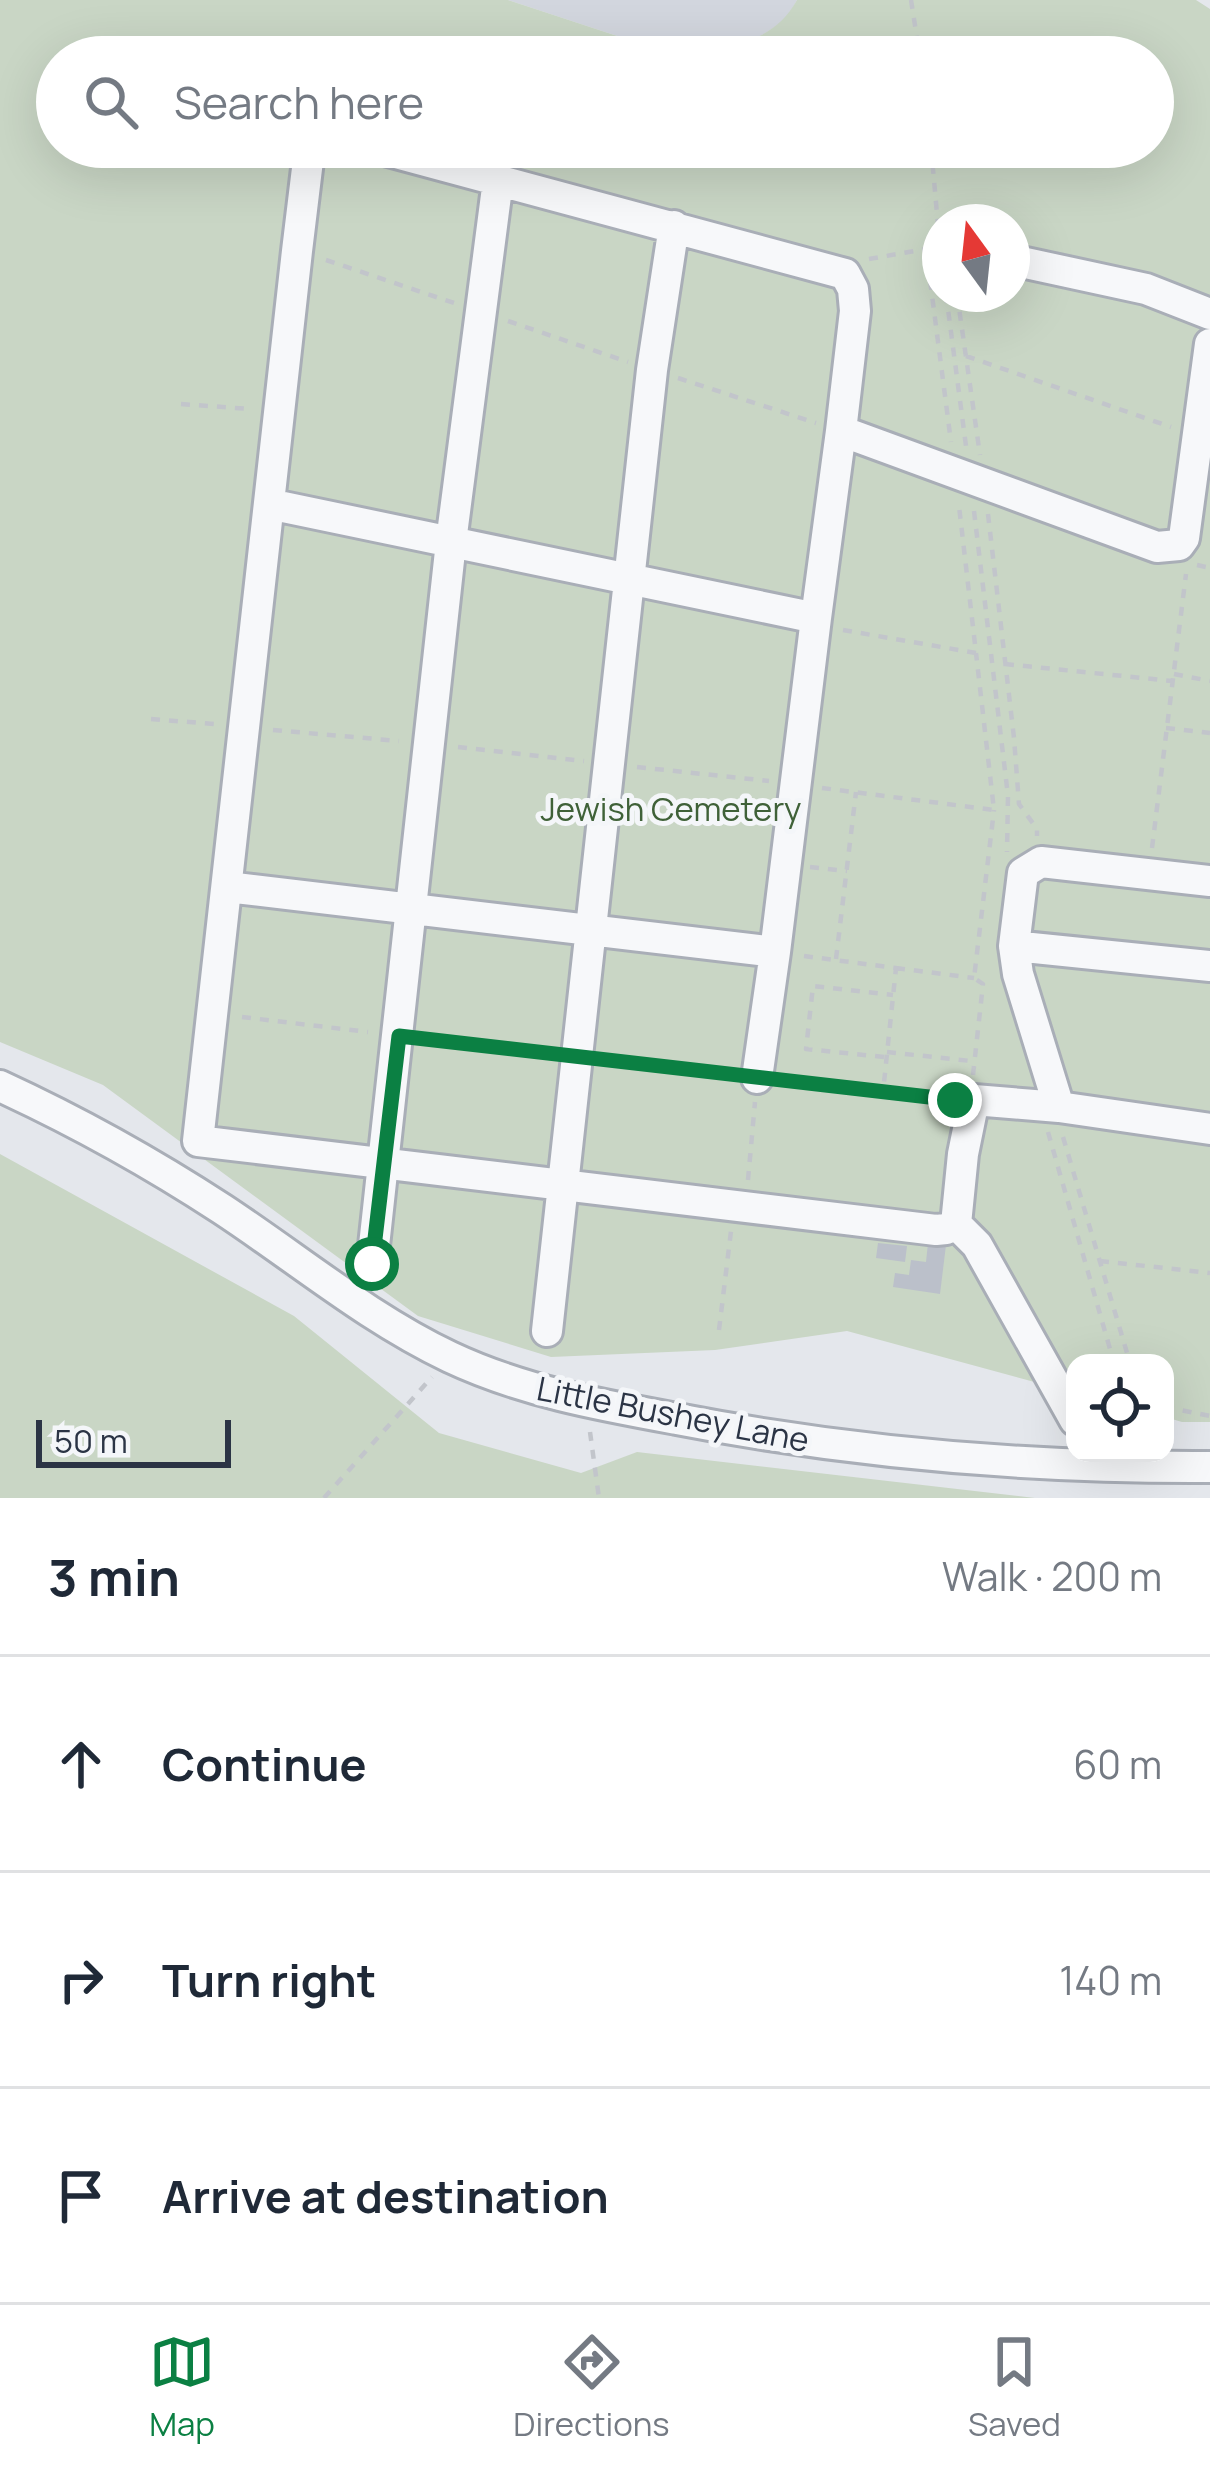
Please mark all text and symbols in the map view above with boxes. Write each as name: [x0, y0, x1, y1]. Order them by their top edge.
search box: [36, 36, 1174, 168]
icon: search: [78, 69, 144, 135]
text: Search here: [174, 71, 424, 133]
north arrow: [922, 204, 1030, 312]
park label: Jewish Cemetery: [541, 786, 801, 831]
route end: [928, 1073, 982, 1127]
route start: [345, 1237, 399, 1291]
map controls: [1066, 1354, 1174, 1462]
button: locate: [1066, 1354, 1174, 1462]
street label: Little Bushey Lane: [533, 1365, 813, 1462]
scale bar: [36, 1414, 231, 1467]
text: 50 m: [54, 1418, 128, 1463]
text: 3 min: [48, 1542, 180, 1611]
text: Walk · 200 m: [942, 1549, 1162, 1603]
icon: ahead: [48, 1731, 114, 1797]
text: Continue: [162, 1733, 367, 1795]
text: 60 m: [1073, 1737, 1162, 1791]
icon: right: [48, 1947, 114, 2013]
text: Turn right: [162, 1949, 376, 2011]
text: 140 m: [1059, 1953, 1162, 2007]
icon: arrive: [48, 2163, 114, 2229]
text: Arrive at destination: [162, 2165, 609, 2227]
tab: Map: [149, 2329, 215, 2446]
tab: Directions: [513, 2329, 670, 2446]
tab: Saved: [968, 2329, 1061, 2446]

